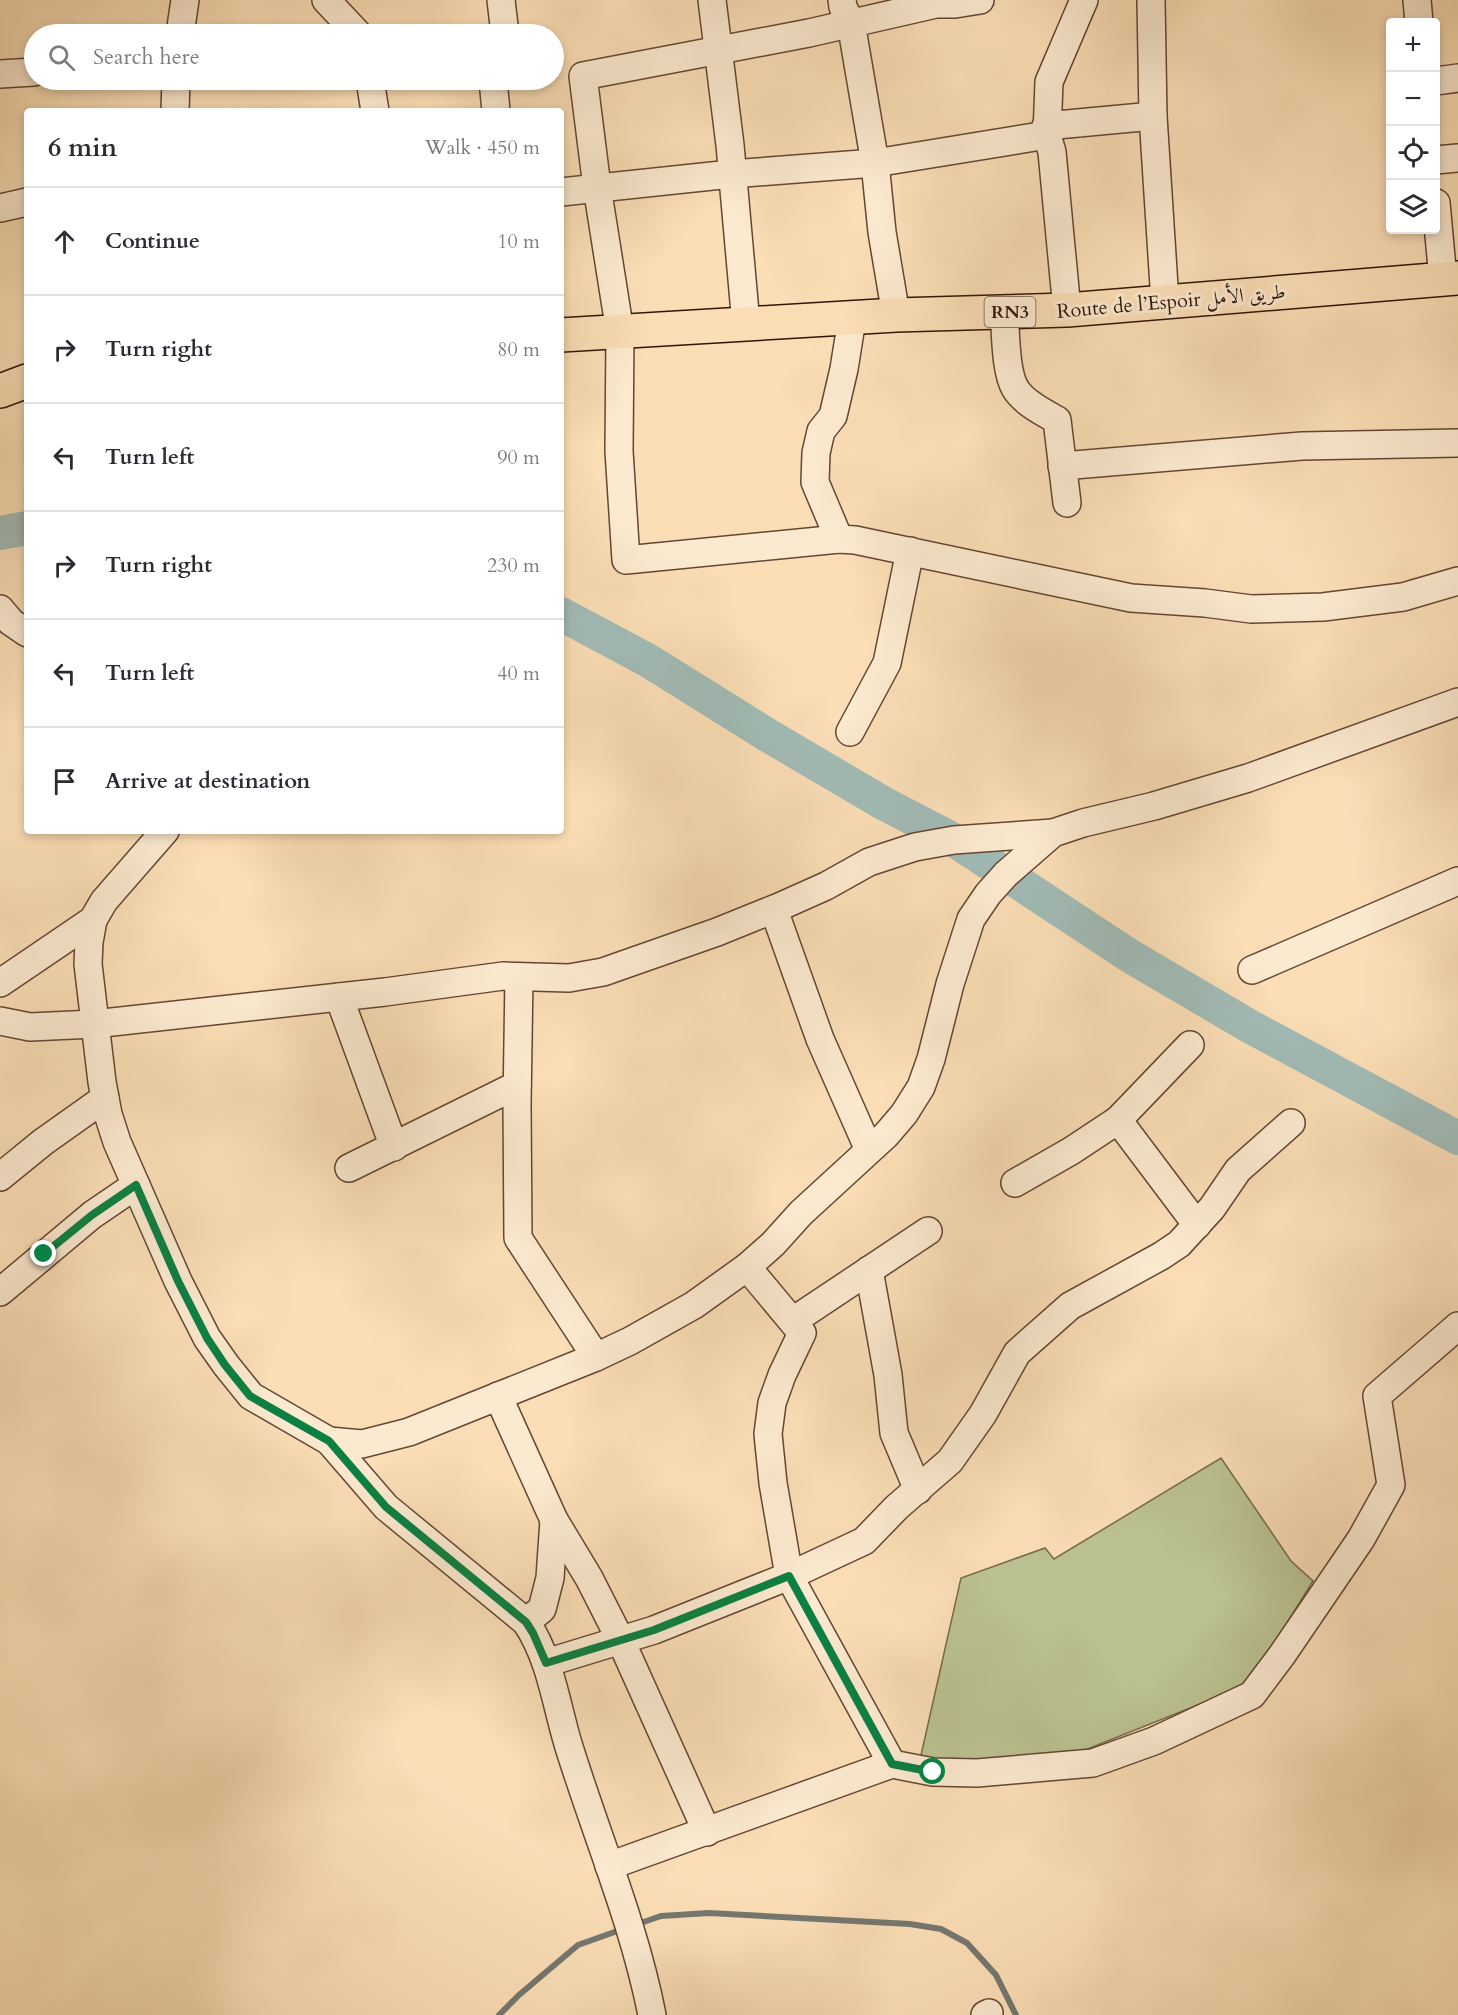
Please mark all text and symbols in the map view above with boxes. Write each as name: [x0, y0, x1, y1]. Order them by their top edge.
map controls: [1386, 18, 1440, 234]
button: +: [1386, 18, 1440, 72]
search box: [24, 24, 564, 90]
icon: search: [45, 41, 78, 74]
text: Search here: [93, 42, 200, 72]
button: −: [1386, 72, 1440, 126]
button: locate: [1386, 126, 1440, 180]
text: 6 min: [48, 130, 117, 165]
text: Walk · 450 m: [425, 134, 540, 161]
button: layers: [1386, 180, 1440, 234]
icon: ahead: [48, 225, 81, 258]
text: Continue: [105, 226, 200, 256]
text: 10 m: [497, 228, 540, 255]
street label: Route de l’Espoir طريق الأمل: [1055, 276, 1287, 326]
road number: RN3: [984, 297, 1036, 327]
icon: right: [48, 333, 81, 366]
text: Turn right: [105, 334, 212, 364]
text: 80 m: [497, 336, 540, 363]
icon: left: [48, 441, 81, 474]
text: Turn left: [105, 442, 194, 472]
text: 90 m: [497, 444, 540, 471]
icon: right: [48, 549, 81, 582]
text: Turn right: [105, 550, 212, 580]
text: 230 m: [487, 552, 540, 579]
icon: left: [48, 657, 81, 690]
text: Turn left: [105, 658, 194, 688]
text: 40 m: [497, 660, 540, 687]
icon: arrive: [48, 765, 81, 798]
text: Arrive at destination: [105, 766, 310, 796]
route end: [30, 1240, 56, 1266]
route start: [919, 1758, 945, 1784]

